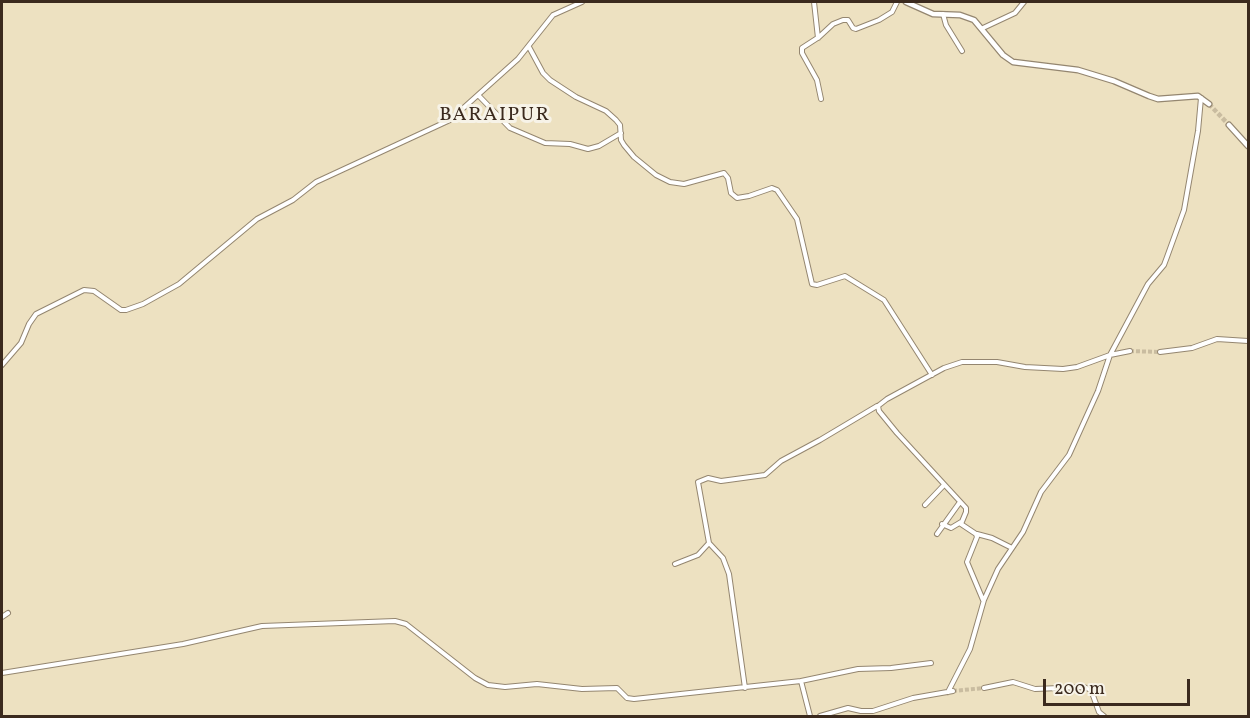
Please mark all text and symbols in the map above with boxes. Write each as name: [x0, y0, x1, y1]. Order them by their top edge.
district label: BARAIPUR: [439, 104, 551, 128]
scale bar: [1046, 667, 1193, 705]
text: 200 m: [1054, 677, 1105, 702]

